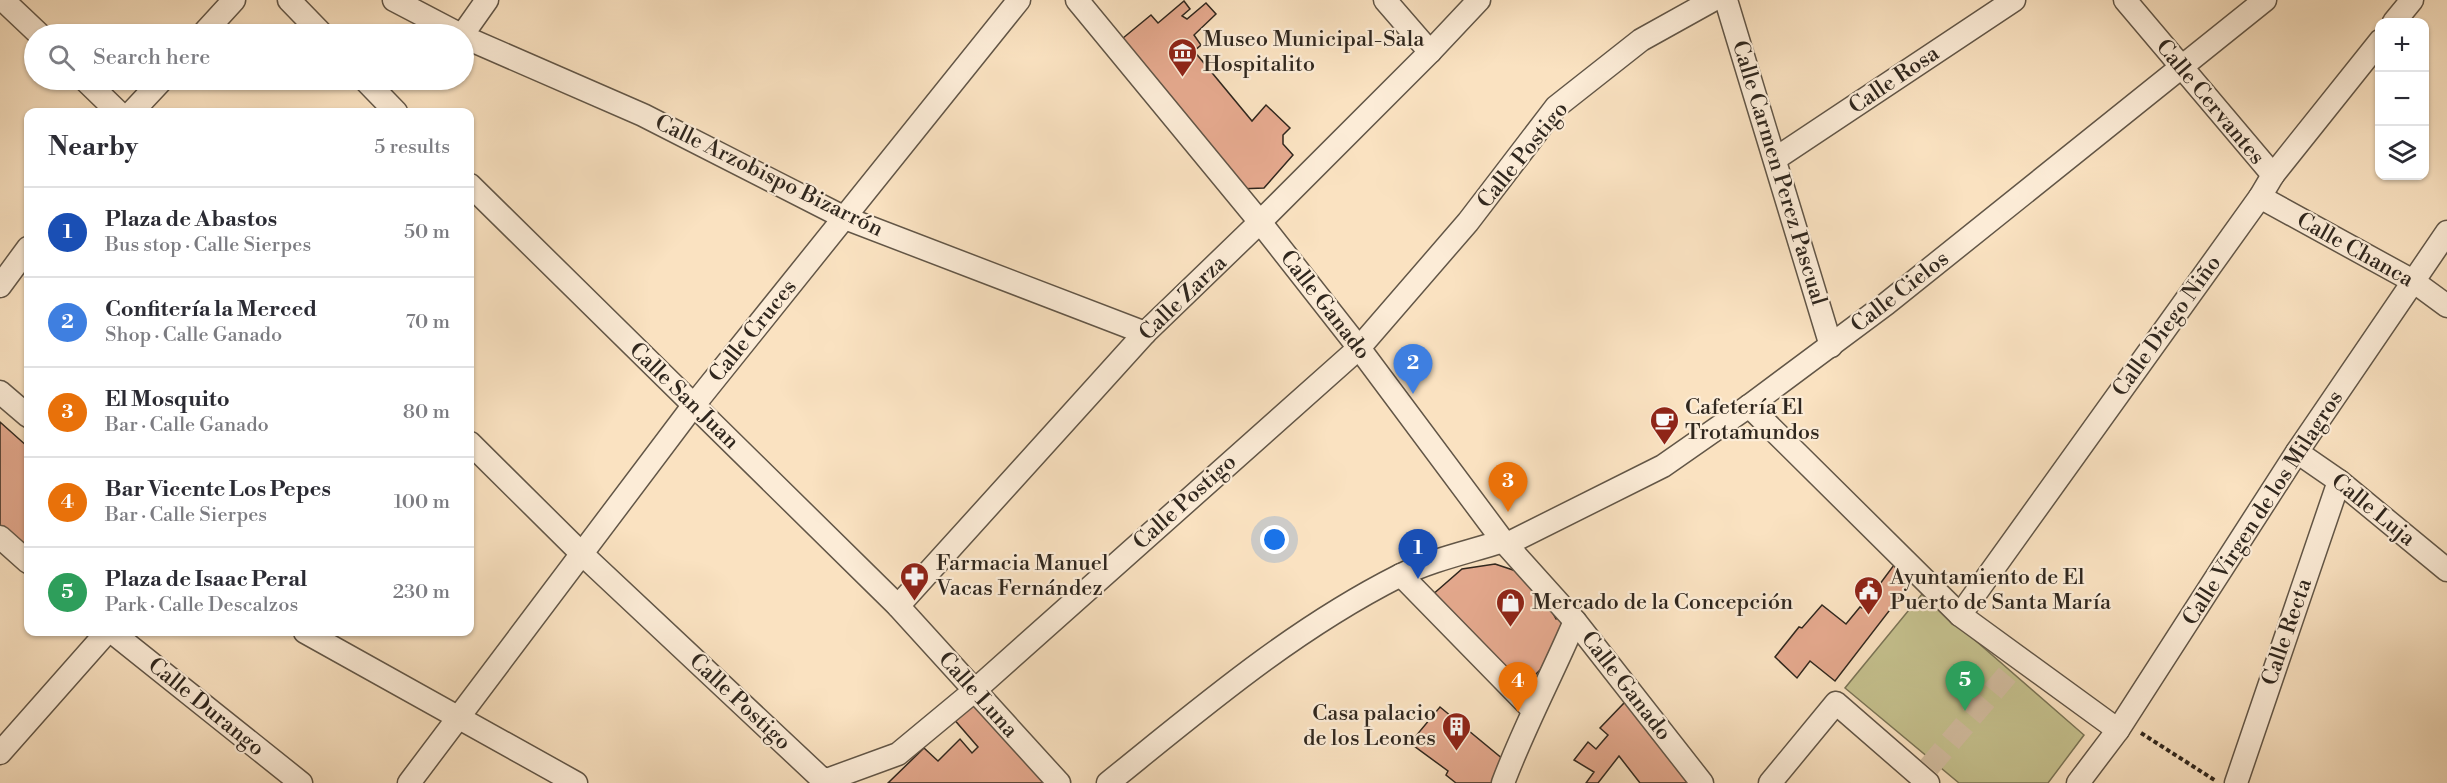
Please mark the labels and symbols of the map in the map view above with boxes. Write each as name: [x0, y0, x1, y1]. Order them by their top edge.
place label: Museo Municipal-Sala Hospitalito: [1203, 26, 1425, 78]
street label: Calle Cervantes: [2150, 34, 2270, 170]
museum icon: Museo Municipal-Sala Hospitalito: [1166, 36, 1198, 78]
street label: Calle Carmen Perez Pascual: [1726, 37, 1832, 309]
street label: Calle Rosa: [1844, 40, 1945, 120]
street label: Calle Postigo: [1472, 96, 1574, 214]
street label: Calle Arzobispo Bizarrón: [650, 109, 888, 243]
street label: Calle Chanca: [2292, 207, 2419, 294]
street label: Calle Ganado: [1274, 245, 1376, 365]
street label: Calle Cielos: [1846, 245, 1954, 339]
street label: Calle Zarza: [1133, 249, 1233, 346]
street label: Calle Diego Niño: [2107, 250, 2227, 402]
street label: Calle Cruces: [703, 274, 803, 388]
street label: Calle San Juan: [623, 337, 745, 455]
pin: 2: [1394, 344, 1432, 394]
street label: Calle Virgen de los Milagros: [2177, 386, 2349, 630]
place label: Cafetería El Trotamundos: [1685, 394, 1820, 446]
cafe icon: Cafetería El Trotamundos: [1648, 404, 1680, 446]
street label: Calle Postigo: [1128, 449, 1242, 555]
pin: 3: [1488, 462, 1528, 512]
street label: Calle Luja: [2325, 468, 2421, 553]
your location: [1260, 525, 1289, 554]
pin: 1: [1398, 530, 1438, 579]
place label: Farmacia Manuel Vacas Fernández: [935, 550, 1109, 602]
pharmacy icon: Farmacia Manuel Vacas Fernández: [899, 560, 931, 602]
place label: Ayuntamiento de El Puerto de Santa María: [1889, 564, 2112, 616]
public building icon: Ayuntamiento de El Puerto de Santa María: [1853, 574, 1885, 616]
street label: Calle Recta: [2256, 574, 2318, 689]
shop icon: Mercado de la Concepción: [1495, 586, 1527, 628]
place label: Mercado de la Concepción: [1532, 589, 1793, 616]
street label: Calle Ganado: [1575, 626, 1677, 746]
street label: Calle Luna: [932, 646, 1024, 744]
street label: Calle Postigo: [683, 648, 797, 756]
street label: Calle Durango: [142, 652, 270, 762]
pin: 4: [1498, 662, 1538, 712]
pin: 5: [1946, 662, 1984, 711]
place label: Casa palacio de los Leones: [1303, 700, 1436, 752]
building icon: Casa palacio de los Leones: [1441, 710, 1473, 752]

